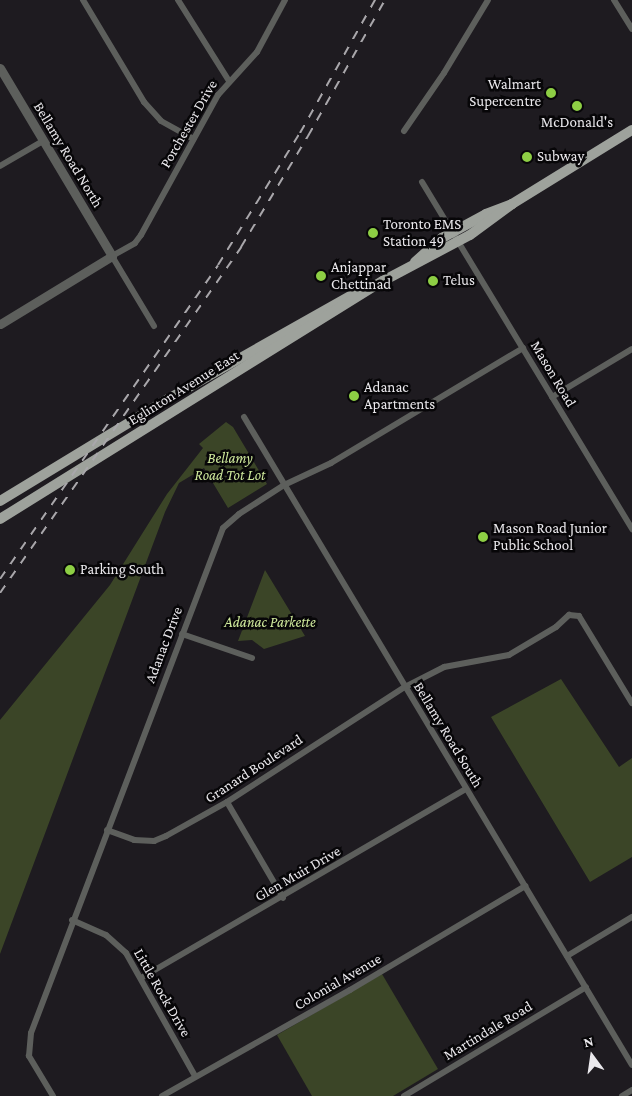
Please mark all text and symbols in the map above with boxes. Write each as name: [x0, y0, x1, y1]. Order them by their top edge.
place label: Walmart Supercentre: [469, 75, 541, 110]
street label: Porchester Drive: [157, 77, 221, 171]
marker: Walmart Supercentre: [545, 87, 557, 99]
street label: Bellamy Road North: [29, 99, 107, 211]
marker: McDonald's: [571, 100, 583, 112]
place label: McDonald's: [541, 114, 613, 132]
place label: Subway: [537, 148, 584, 166]
marker: Subway: [521, 151, 533, 163]
place label: Toronto EMS Station 49: [383, 215, 461, 250]
marker: Toronto EMS Station 49: [367, 227, 379, 239]
place label: Anjappar Chettinad: [331, 258, 391, 293]
marker: Anjappar Chettinad: [315, 270, 327, 282]
place label: Telus: [443, 272, 475, 290]
marker: Telus: [427, 275, 439, 287]
street label: Mason Road: [526, 338, 580, 410]
street label: Eglinton Avenue East: [125, 347, 243, 429]
place label: Adanac Apartments: [364, 378, 435, 413]
marker: Adanac Apartments: [348, 390, 360, 402]
park label: Bellamy Road Tot Lot: [195, 449, 265, 484]
place label: Mason Road Junior Public School: [493, 519, 607, 554]
marker: Mason Road Junior Public School: [477, 531, 489, 543]
place label: Parking South: [80, 561, 164, 579]
marker: Parking South: [64, 564, 76, 576]
street label: Adanac Drive: [141, 604, 187, 686]
park label: Adanac Parkette: [224, 614, 316, 632]
street label: Bellamy Road South: [409, 679, 487, 791]
street label: Granard Boulevard: [202, 731, 306, 807]
street label: Glen Muir Drive: [252, 842, 344, 906]
street label: Little Rock Drive: [129, 946, 195, 1040]
street label: Colonial Avenue: [291, 950, 385, 1014]
street label: Martindale Road: [440, 997, 536, 1065]
north arrow: [567, 1031, 617, 1081]
text: N: [582, 1033, 595, 1050]

